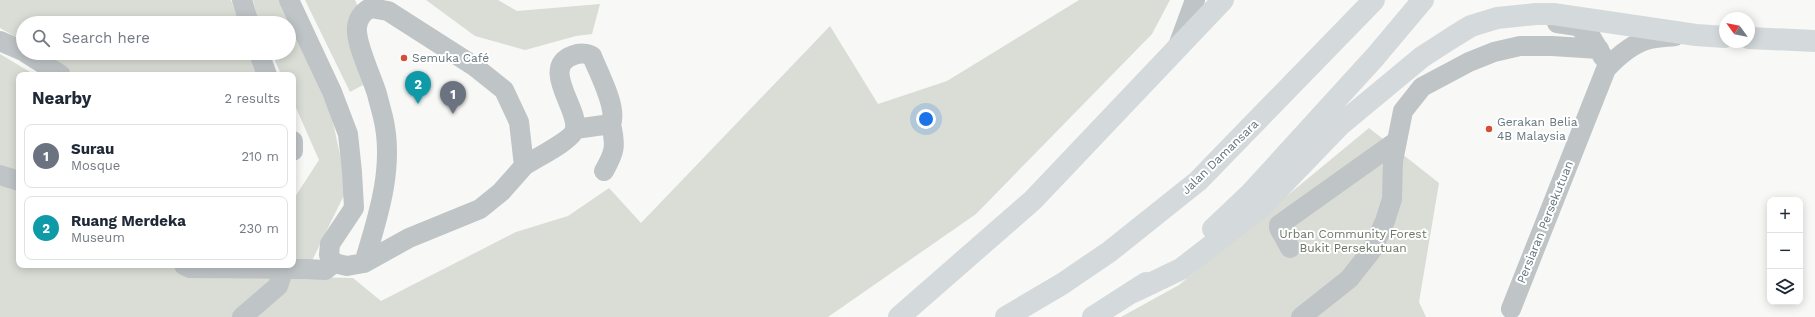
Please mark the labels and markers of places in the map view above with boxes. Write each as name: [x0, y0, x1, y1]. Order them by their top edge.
place label: Semuka Café: [412, 51, 489, 65]
marker: Semuka Café: [399, 53, 409, 63]
pin: 2: [405, 71, 431, 104]
pin: 1: [440, 81, 466, 114]
place label: Gerakan Belia 4B Malaysia: [1497, 115, 1578, 143]
marker: Gerakan Belia 4B Malaysia: [1484, 124, 1494, 134]

